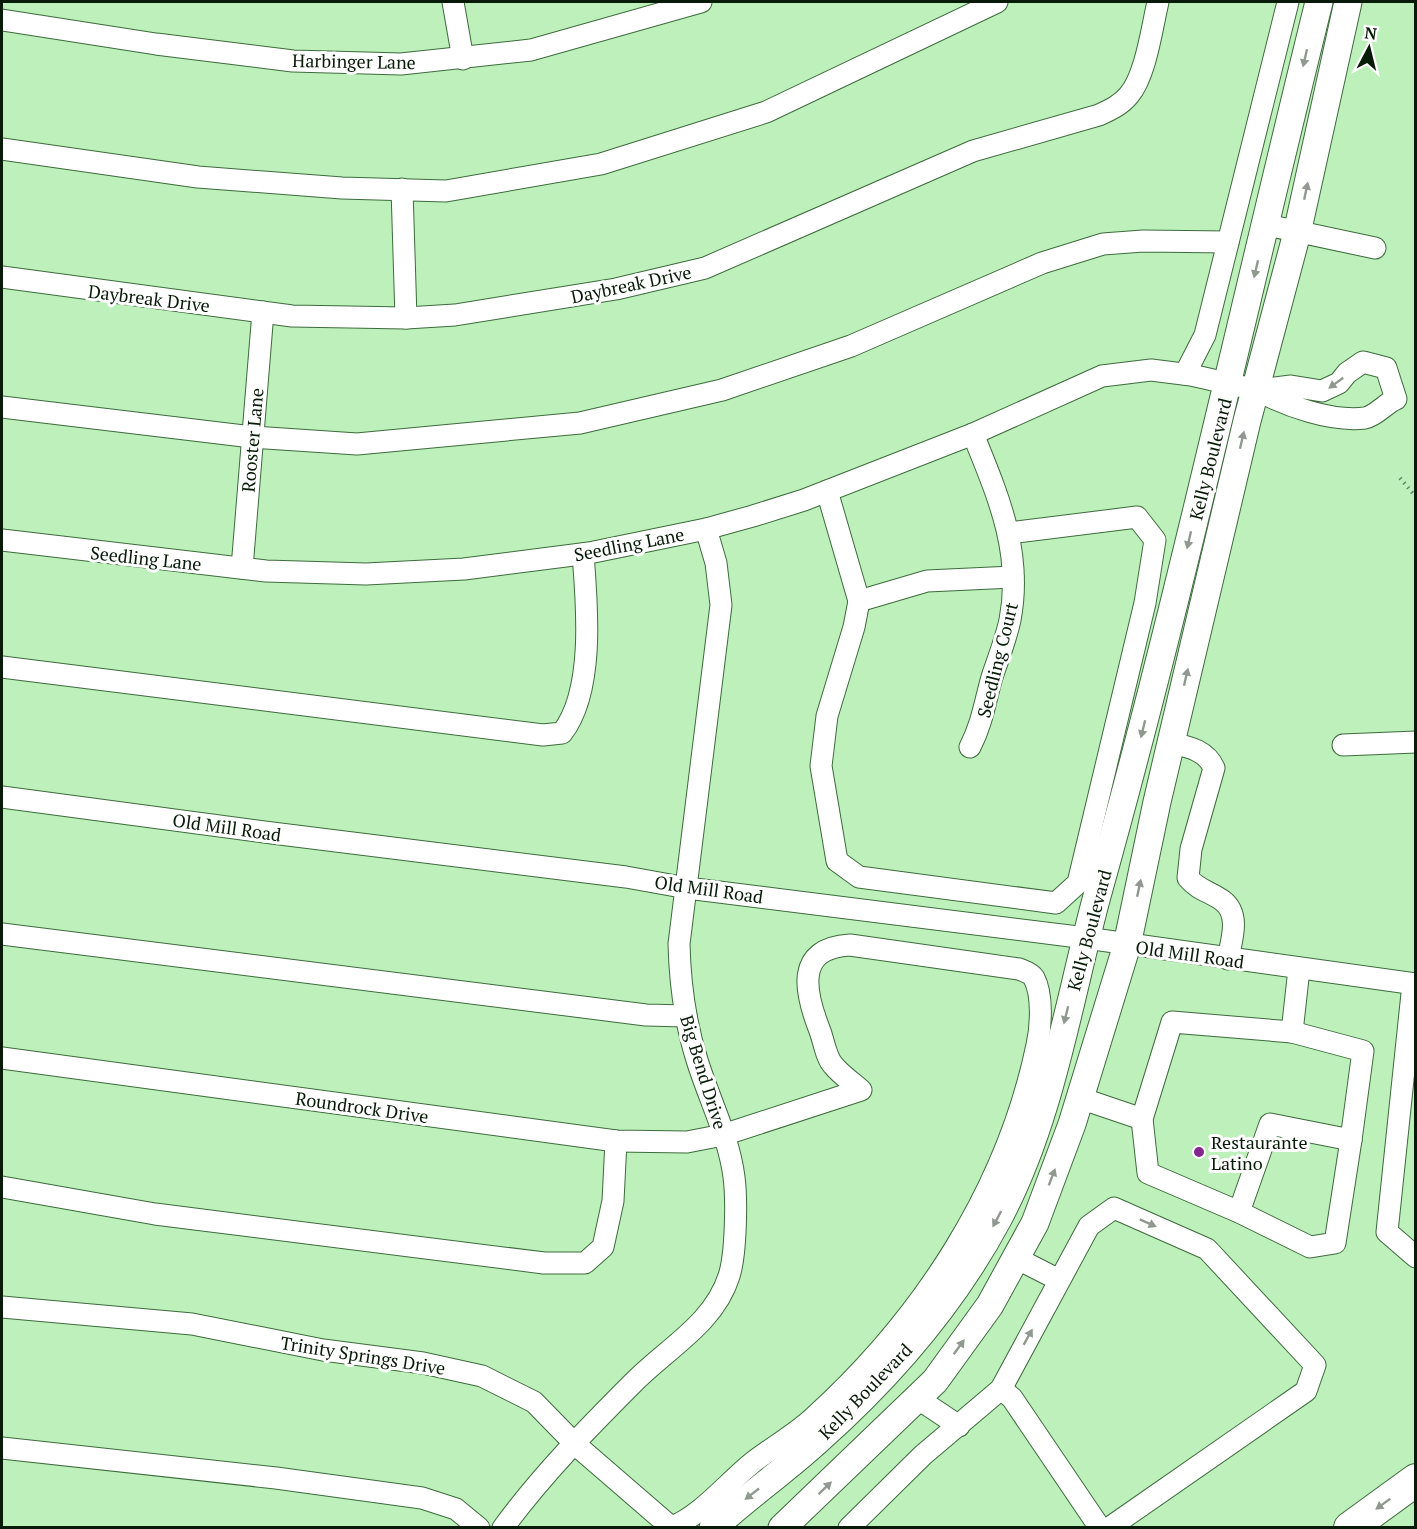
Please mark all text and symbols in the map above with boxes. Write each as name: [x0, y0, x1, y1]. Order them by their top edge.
north arrow: [1339, 18, 1399, 78]
text: N: [1363, 21, 1378, 45]
street label: Harbinger Lane: [292, 48, 416, 74]
one-way arrow: [1300, 49, 1310, 68]
one-way arrow: [1302, 181, 1311, 200]
street label: Daybreak Drive: [569, 260, 693, 308]
one-way arrow: [1251, 260, 1261, 278]
street label: Daybreak Drive: [87, 279, 211, 317]
one-way arrow: [1328, 377, 1344, 389]
street label: Rooster Lane: [235, 387, 269, 493]
street label: Kelly Boulevard: [1183, 396, 1237, 522]
one-way arrow: [1238, 431, 1248, 450]
street label: Seedling Lane: [572, 522, 686, 566]
one-way arrow: [1184, 530, 1194, 549]
street label: Seedling Lane: [89, 540, 203, 576]
street label: Seedling Court: [971, 599, 1023, 720]
one-way arrow: [1182, 668, 1192, 686]
one-way arrow: [1138, 720, 1148, 738]
street label: Old Mill Road: [171, 807, 283, 847]
street label: Kelly Boulevard: [1061, 867, 1117, 993]
street label: Old Mill Road: [653, 869, 765, 909]
one-way arrow: [1135, 878, 1144, 897]
street label: Old Mill Road: [1134, 934, 1246, 974]
one-way arrow: [1061, 1006, 1071, 1024]
street label: Big Bend Drive: [675, 1012, 733, 1132]
street label: Roundrock Drive: [294, 1086, 430, 1128]
place label: Restaurante Latino: [1211, 1130, 1308, 1175]
marker: Restaurante Latino: [1192, 1145, 1206, 1159]
one-way arrow: [1048, 1168, 1057, 1186]
one-way arrow: [992, 1211, 1002, 1228]
one-way arrow: [1140, 1219, 1157, 1228]
one-way arrow: [1023, 1328, 1033, 1345]
street label: Trinity Springs Drive: [279, 1330, 447, 1380]
street label: Kelly Boulevard: [813, 1338, 917, 1444]
one-way arrow: [953, 1340, 965, 1356]
one-way arrow: [818, 1482, 832, 1496]
one-way arrow: [745, 1487, 760, 1499]
one-way arrow: [1375, 1498, 1391, 1510]

